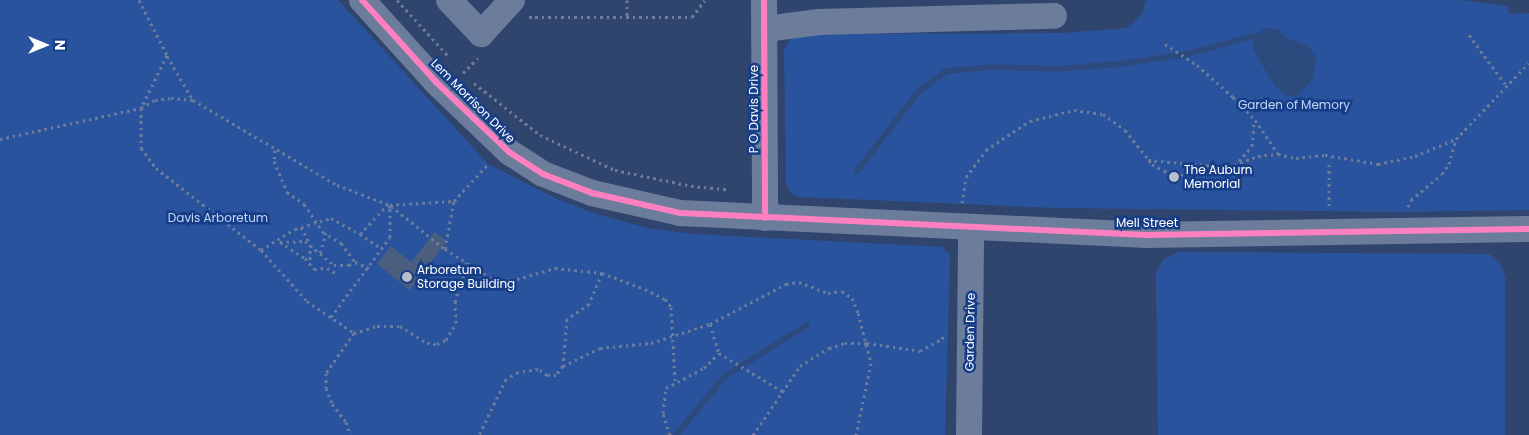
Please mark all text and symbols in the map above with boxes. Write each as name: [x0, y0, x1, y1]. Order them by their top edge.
north arrow: [20, 20, 70, 70]
text: N: [50, 40, 70, 50]
street label: Lem Morrison Drive: [428, 56, 518, 146]
street label: P O Davis Drive: [747, 65, 761, 153]
park label: Garden of Memory: [1238, 98, 1350, 112]
place label: The Auburn Memorial: [1184, 163, 1253, 191]
marker: The Auburn Memorial: [1168, 171, 1180, 183]
park label: Davis Arboretum: [168, 211, 268, 225]
street label: Mell Street: [1116, 216, 1178, 230]
place label: Arboretum Storage Building: [417, 263, 515, 291]
marker: Arboretum Storage Building: [401, 271, 413, 283]
street label: Garden Drive: [962, 293, 978, 371]

